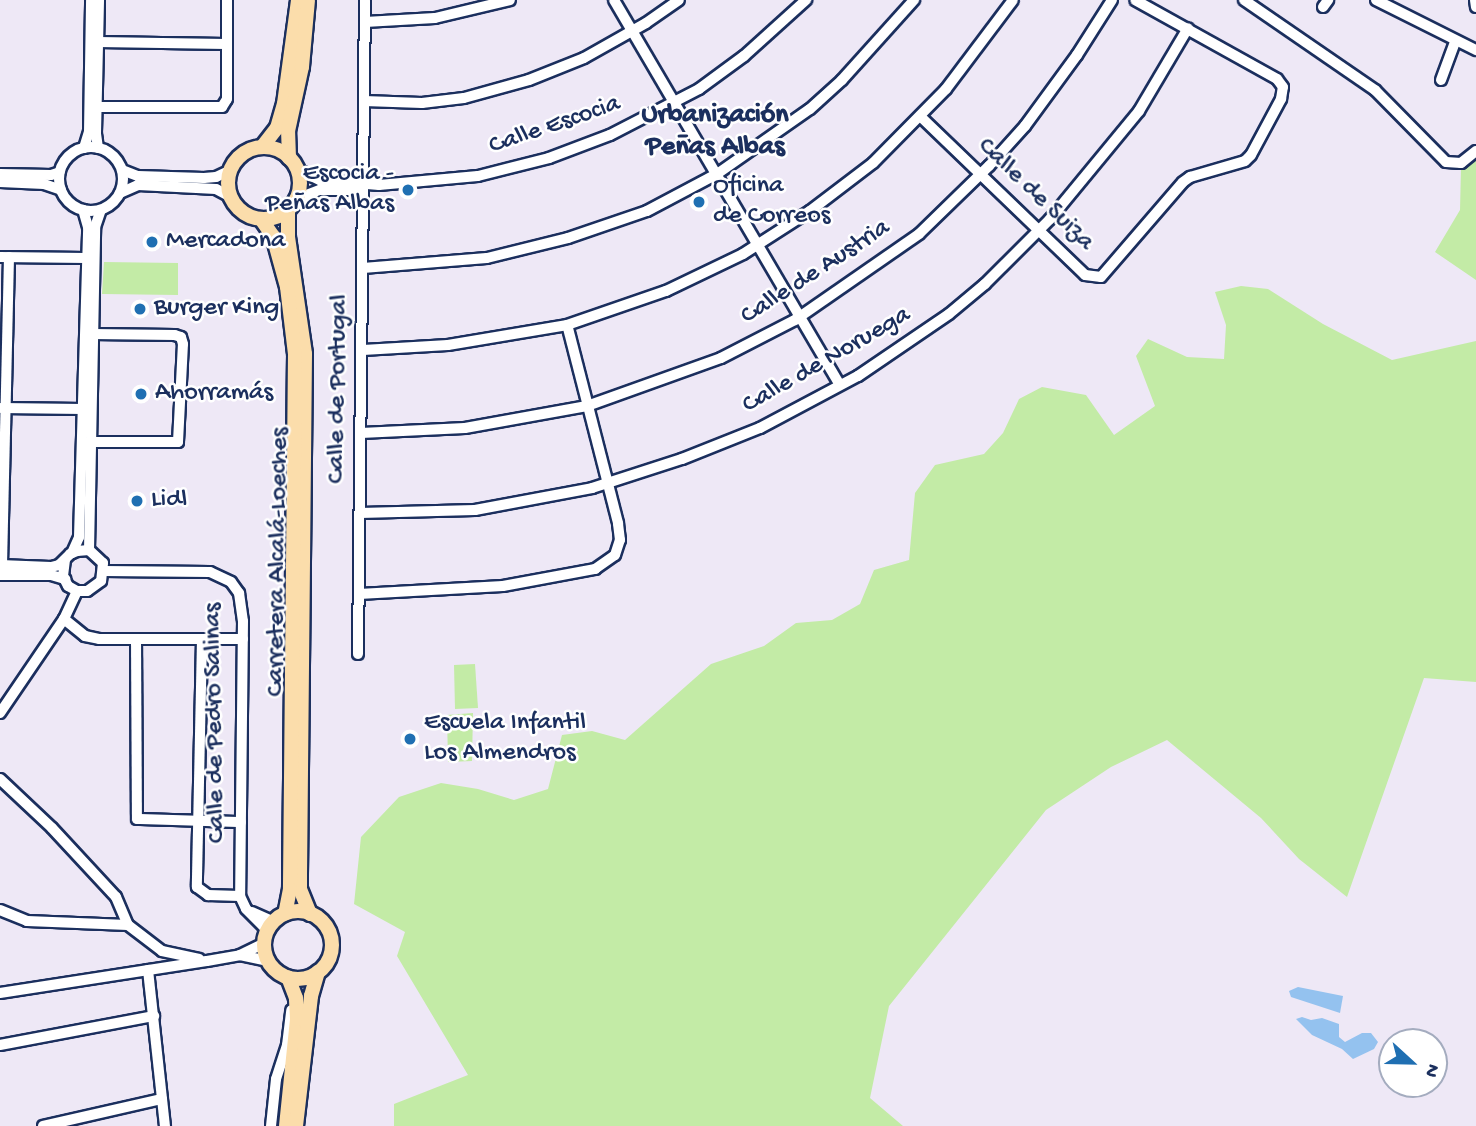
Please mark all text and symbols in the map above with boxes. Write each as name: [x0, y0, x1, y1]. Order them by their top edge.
street label: Calle Escocia: [485, 89, 625, 163]
district label: Urbanización Peñas Albas: [641, 99, 789, 165]
street label: Calle de Suiza: [970, 132, 1100, 258]
place label: Escocia - Peñas Albas: [265, 159, 394, 220]
place label: Oficina de Correos: [713, 171, 830, 232]
marker: Escocia - Peñas Albas: [400, 182, 416, 198]
marker: Oficina de Correos: [691, 194, 707, 210]
street label: Calle de Austria: [736, 213, 896, 333]
place label: Mercadona: [166, 226, 285, 258]
marker: Mercadona: [144, 234, 160, 250]
place label: Burger King: [154, 293, 279, 325]
street label: Calle de Portugal: [322, 294, 356, 484]
street label: Calle de Noruega: [737, 300, 917, 422]
marker: Burger King: [132, 301, 148, 317]
place label: Ahorramás: [155, 378, 273, 410]
marker: Ahorramás: [133, 386, 149, 402]
street label: Carretera Alcalá-Loeches: [261, 427, 297, 697]
place label: Lidl: [151, 485, 187, 517]
marker: Lidl: [129, 493, 145, 509]
street label: Calle de Pedro Salinas: [198, 603, 234, 843]
place label: Escuela Infantil Los Almendros: [424, 708, 586, 770]
marker: Escuela Infantil Los Almendros: [402, 731, 418, 747]
north arrow: [1378, 1028, 1448, 1098]
text: N: [1418, 1060, 1444, 1080]

